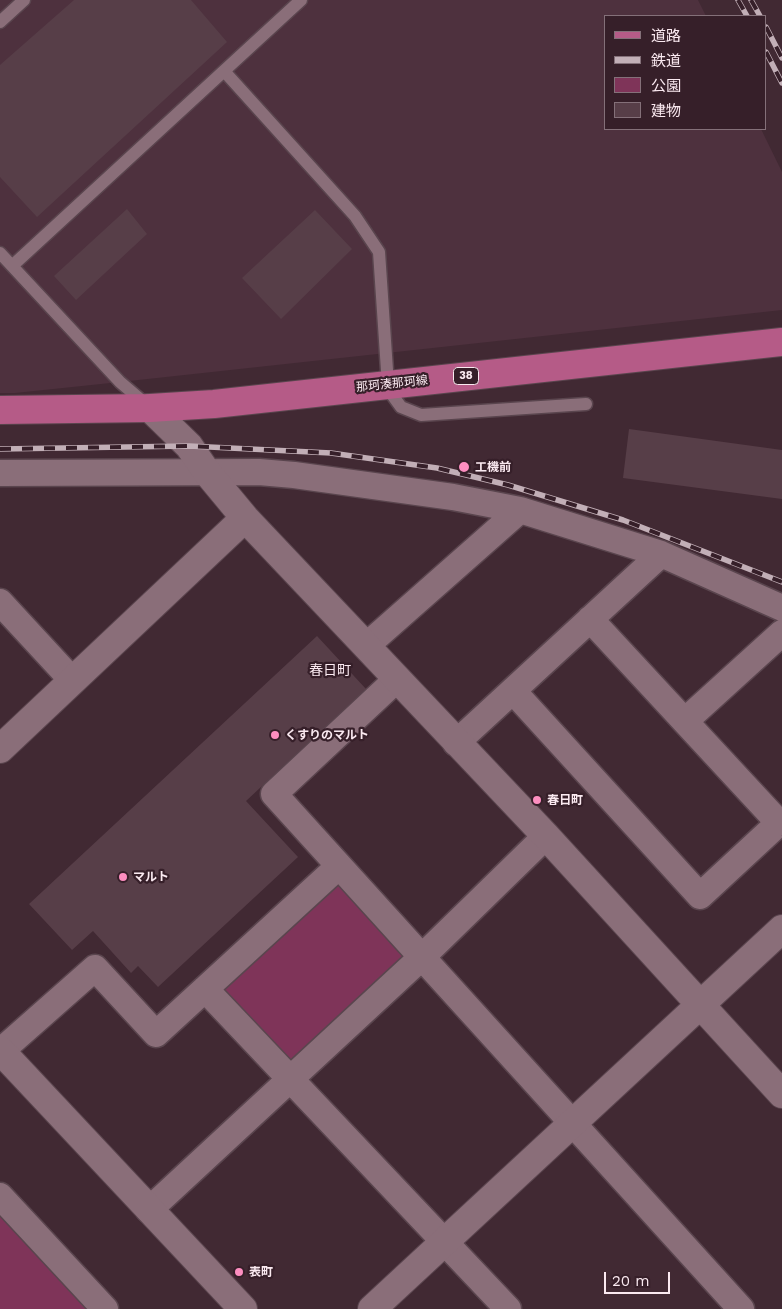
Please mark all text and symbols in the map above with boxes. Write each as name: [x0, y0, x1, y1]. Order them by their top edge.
legend: [604, 15, 767, 130]
text: 道路: [651, 27, 681, 45]
text: 鉄道: [651, 52, 681, 70]
text: 公園: [651, 77, 681, 95]
text: 建物: [651, 102, 681, 120]
road number: 38: [454, 368, 478, 384]
street label: 那珂湊那珂線: [355, 373, 429, 395]
marker: 工機前: [457, 460, 471, 474]
place label: 工機前: [475, 460, 511, 474]
district label: 春日町: [309, 663, 351, 679]
place label: くすりのマルト: [285, 728, 369, 742]
marker: くすりのマルト: [269, 729, 281, 741]
place label: 春日町: [547, 793, 583, 807]
marker: 春日町: [531, 794, 543, 806]
place label: マルト: [133, 870, 169, 884]
marker: マルト: [117, 871, 129, 883]
scale bar: [607, 1262, 673, 1294]
place label: 表町: [249, 1265, 273, 1279]
marker: 表町: [233, 1266, 245, 1278]
text: 20 m: [612, 1272, 650, 1290]

